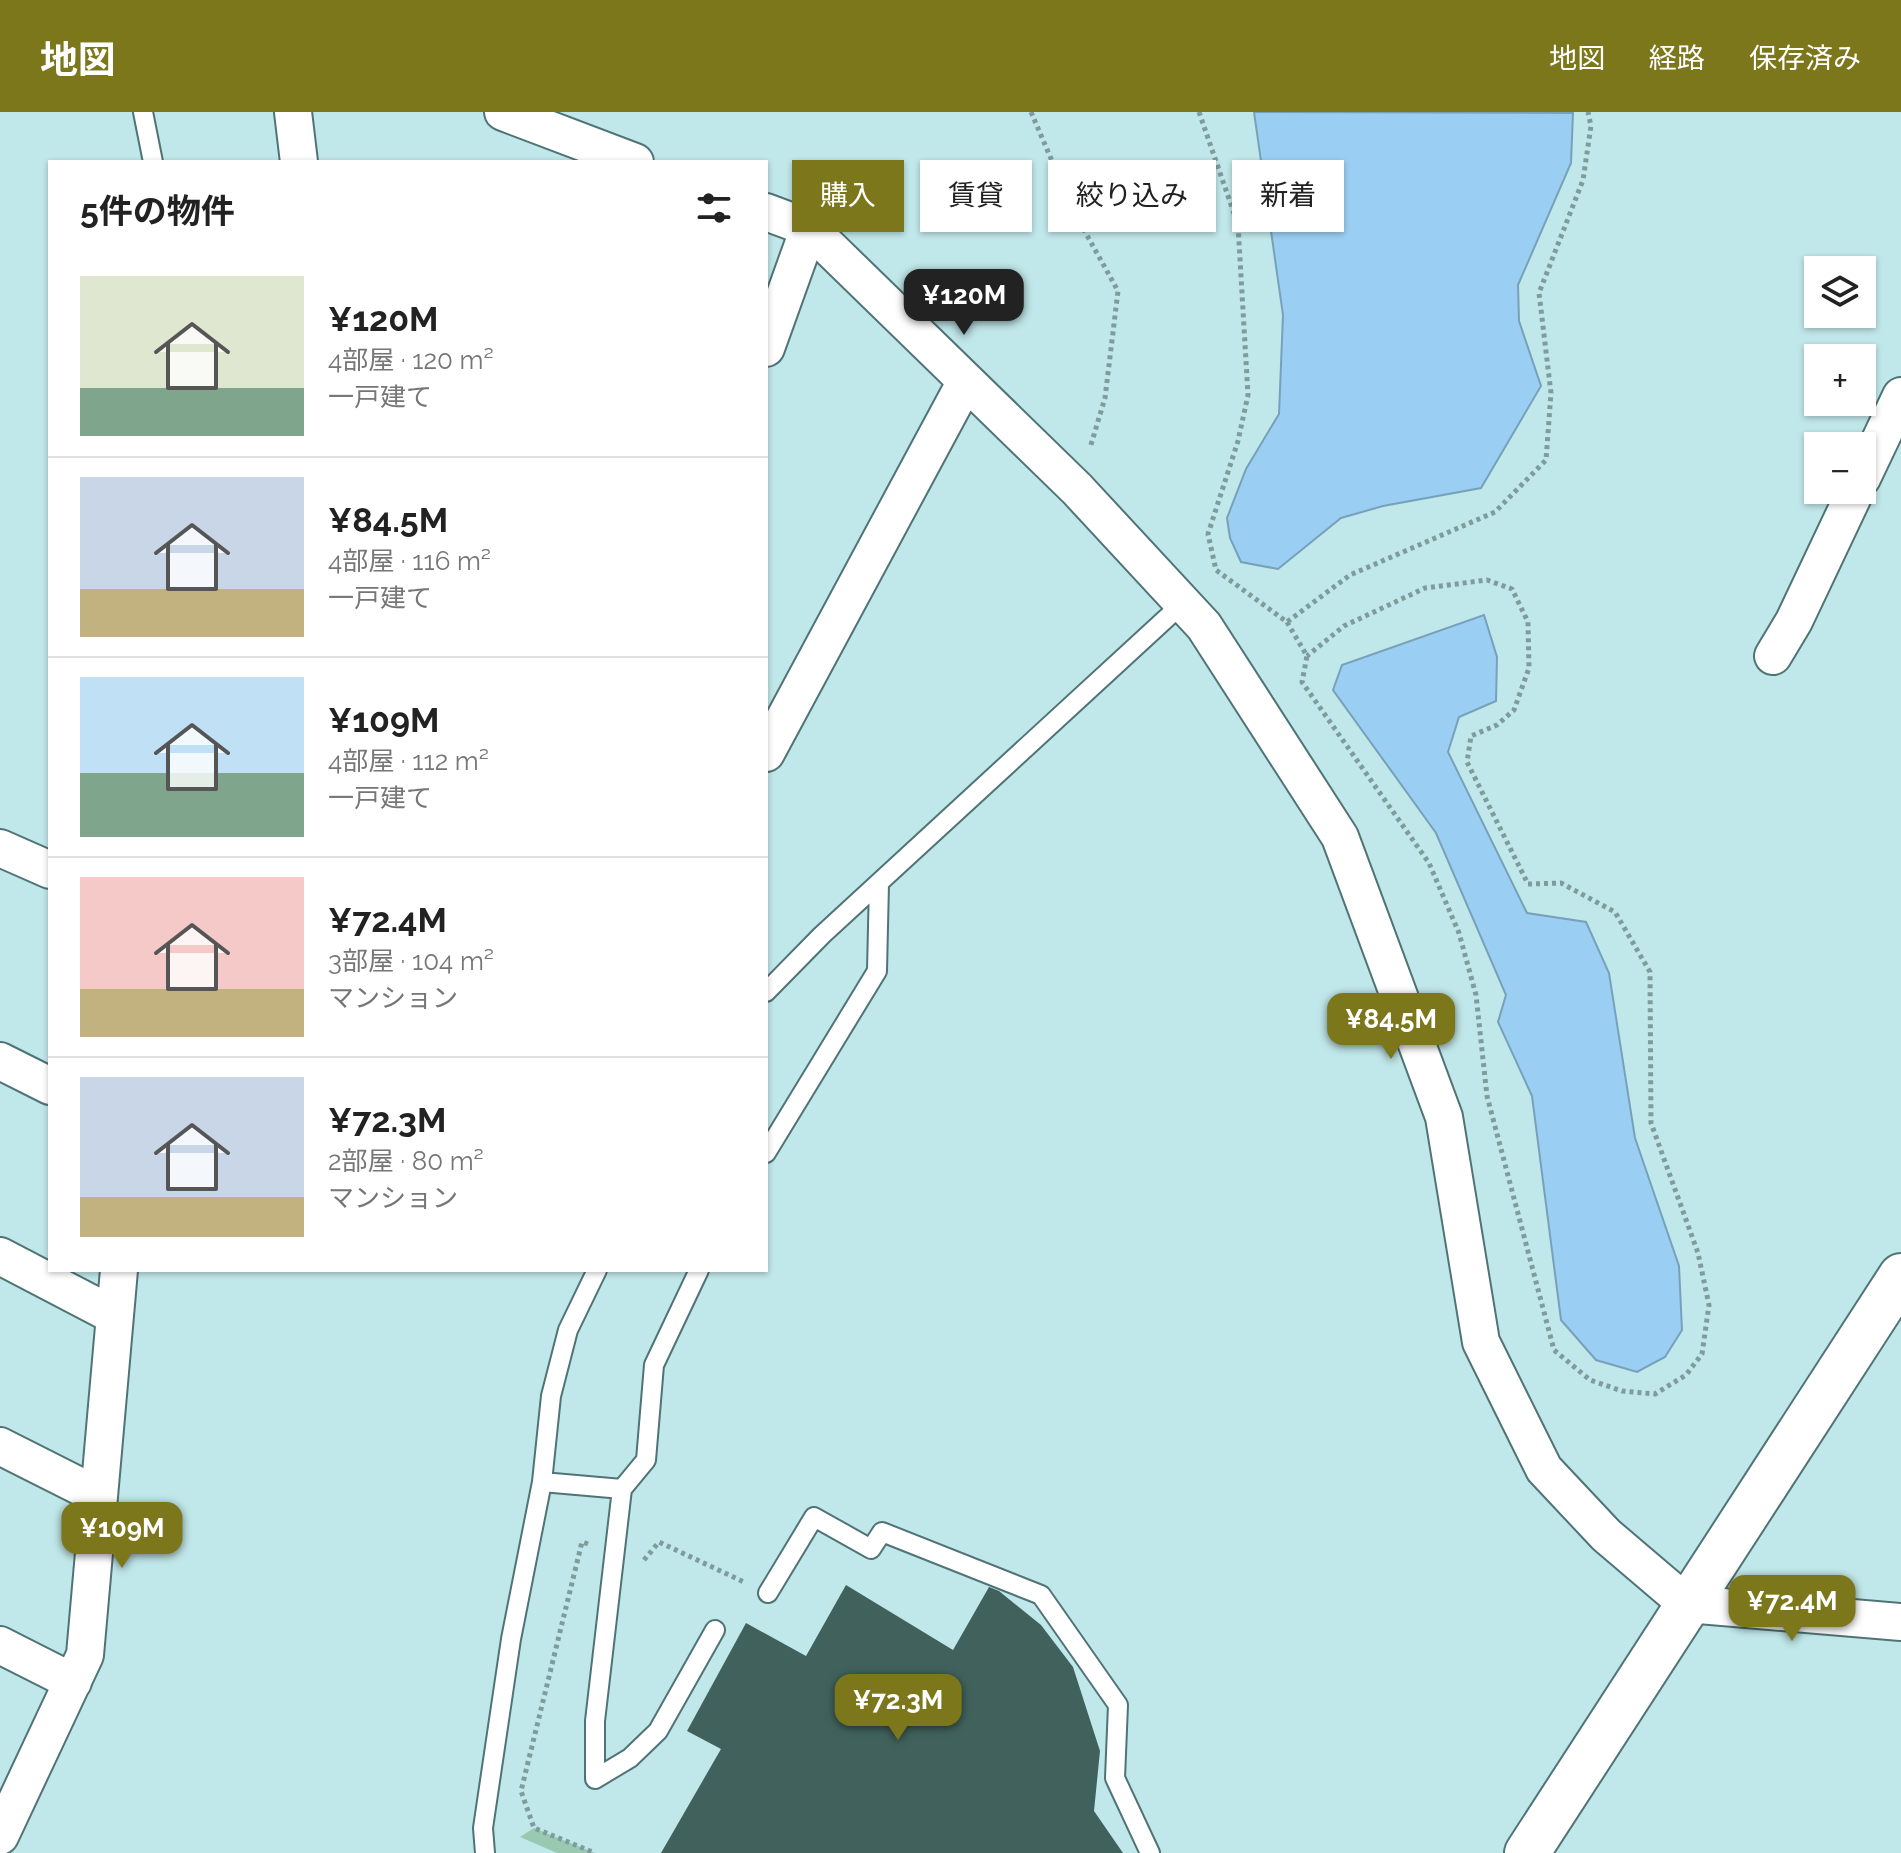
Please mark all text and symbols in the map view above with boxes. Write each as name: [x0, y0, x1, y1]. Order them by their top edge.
text: 地図: [40, 37, 116, 82]
text: 地図: [1549, 42, 1605, 75]
text: 経路: [1649, 42, 1705, 75]
text: 保存済み: [1749, 42, 1861, 75]
chip: 購入: [792, 160, 904, 232]
chip: 賃貸: [920, 160, 1032, 232]
chip: 絞り込み: [1048, 160, 1216, 232]
chip: 新着: [1232, 160, 1344, 232]
icon: filters: [692, 186, 736, 230]
text: 5件の物件: [80, 191, 235, 231]
map controls: [1804, 256, 1876, 504]
button: layers: [1804, 256, 1876, 328]
pin: ¥120M: [908, 269, 1020, 337]
text: ¥120M: [922, 280, 1006, 310]
text: ¥120M: [328, 299, 438, 339]
icon: home: [144, 308, 240, 404]
button: +: [1804, 344, 1876, 416]
text: 4部屋 · 120 m²: [328, 345, 494, 375]
text: 一戸建て: [328, 382, 432, 412]
button: −: [1804, 432, 1876, 504]
text: ¥84.5M: [328, 500, 448, 540]
icon: home: [144, 509, 240, 605]
text: 4部屋 · 116 m²: [328, 546, 491, 576]
text: 一戸建て: [328, 583, 432, 613]
text: ¥109M: [328, 700, 439, 740]
icon: home: [144, 709, 240, 805]
text: 4部屋 · 112 m²: [328, 746, 489, 776]
text: 一戸建て: [328, 783, 432, 813]
text: ¥72.4M: [328, 900, 447, 940]
icon: home: [144, 909, 240, 1005]
text: 3部屋 · 104 m²: [328, 946, 494, 976]
text: マンション: [328, 983, 458, 1013]
pin: ¥84.5M: [1326, 993, 1456, 1061]
text: ¥84.5M: [1345, 1004, 1437, 1034]
text: ¥72.3M: [328, 1100, 447, 1140]
icon: home: [144, 1109, 240, 1205]
text: 2部屋 · 80 m²: [328, 1146, 484, 1176]
text: マンション: [328, 1183, 458, 1213]
pin: ¥109M: [66, 1502, 178, 1570]
text: ¥109M: [79, 1513, 165, 1543]
pin: ¥72.4M: [1727, 1575, 1857, 1643]
text: ¥72.4M: [1747, 1586, 1837, 1616]
pin: ¥72.3M: [833, 1674, 963, 1742]
text: ¥72.3M: [853, 1685, 943, 1715]

